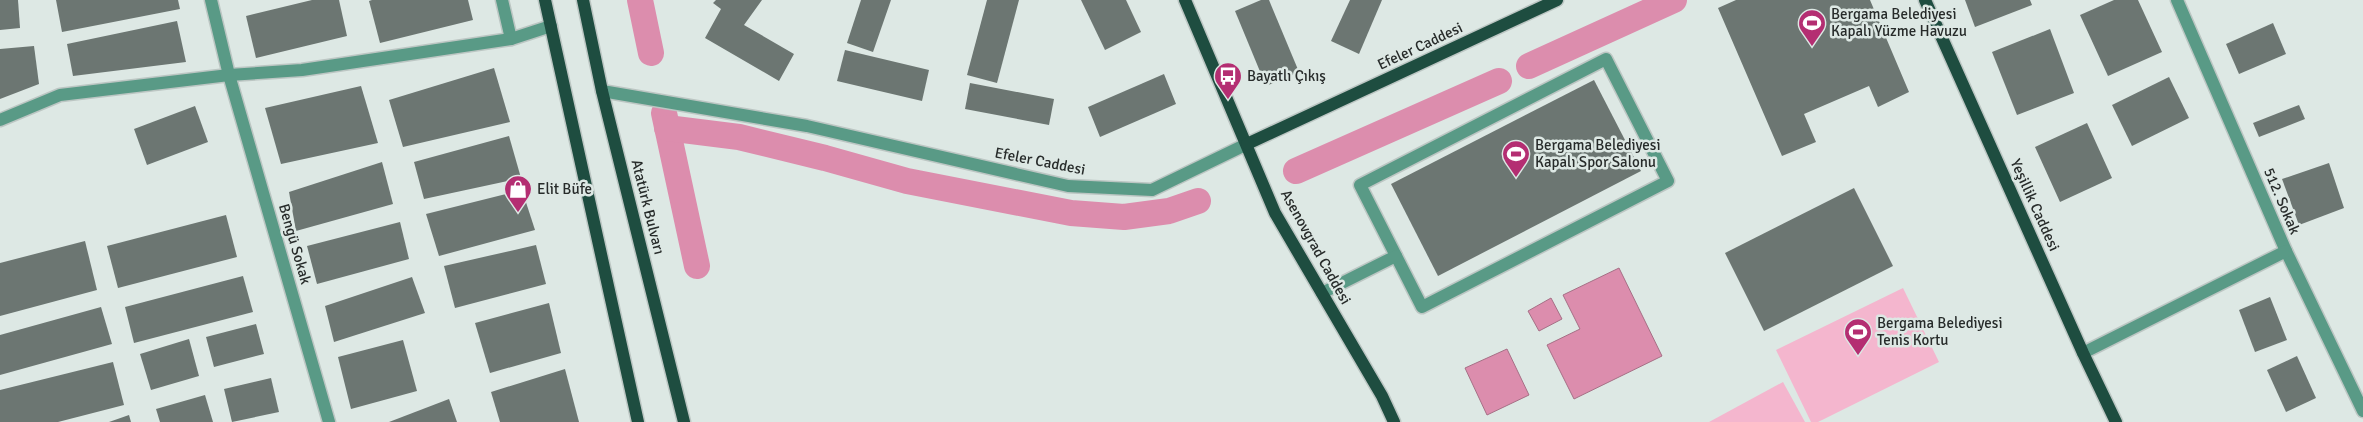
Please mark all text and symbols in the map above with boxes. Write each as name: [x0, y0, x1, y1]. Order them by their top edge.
place label: Bergama Belediyesi Kapalı Yüzme Havuzu: [1831, 5, 1967, 40]
sports icon: Bergama Belediyesi Kapalı Yüzme Havuzu: [1797, 8, 1827, 47]
street label: Efeler Caddesi: [1375, 18, 1465, 74]
bus stop icon: Bayatlı Çıkış: [1213, 61, 1243, 100]
place label: Bayatlı Çıkış: [1247, 67, 1326, 85]
place label: Bergama Belediyesi Kapalı Spor Salonu: [1535, 136, 1661, 171]
sports icon: Bergama Belediyesi Kapalı Spor Salonu: [1501, 139, 1531, 178]
street label: Efeler Caddesi: [993, 143, 1087, 179]
street label: Yeşillik Caddesi: [2007, 156, 2063, 254]
street label: Atatürk Bulvarı: [628, 158, 668, 256]
street label: 512. Sokak: [2260, 165, 2304, 237]
shop icon: Elit Büfe: [503, 174, 533, 213]
place label: Elit Büfe: [537, 180, 592, 198]
street label: Asenovgrad Caddesi: [1277, 186, 1355, 308]
street label: Bengü Sokak: [275, 202, 315, 287]
place label: Bergama Belediyesi Tenis Kortu: [1877, 314, 2003, 349]
sports icon: Bergama Belediyesi Tenis Kortu: [1843, 317, 1873, 356]

